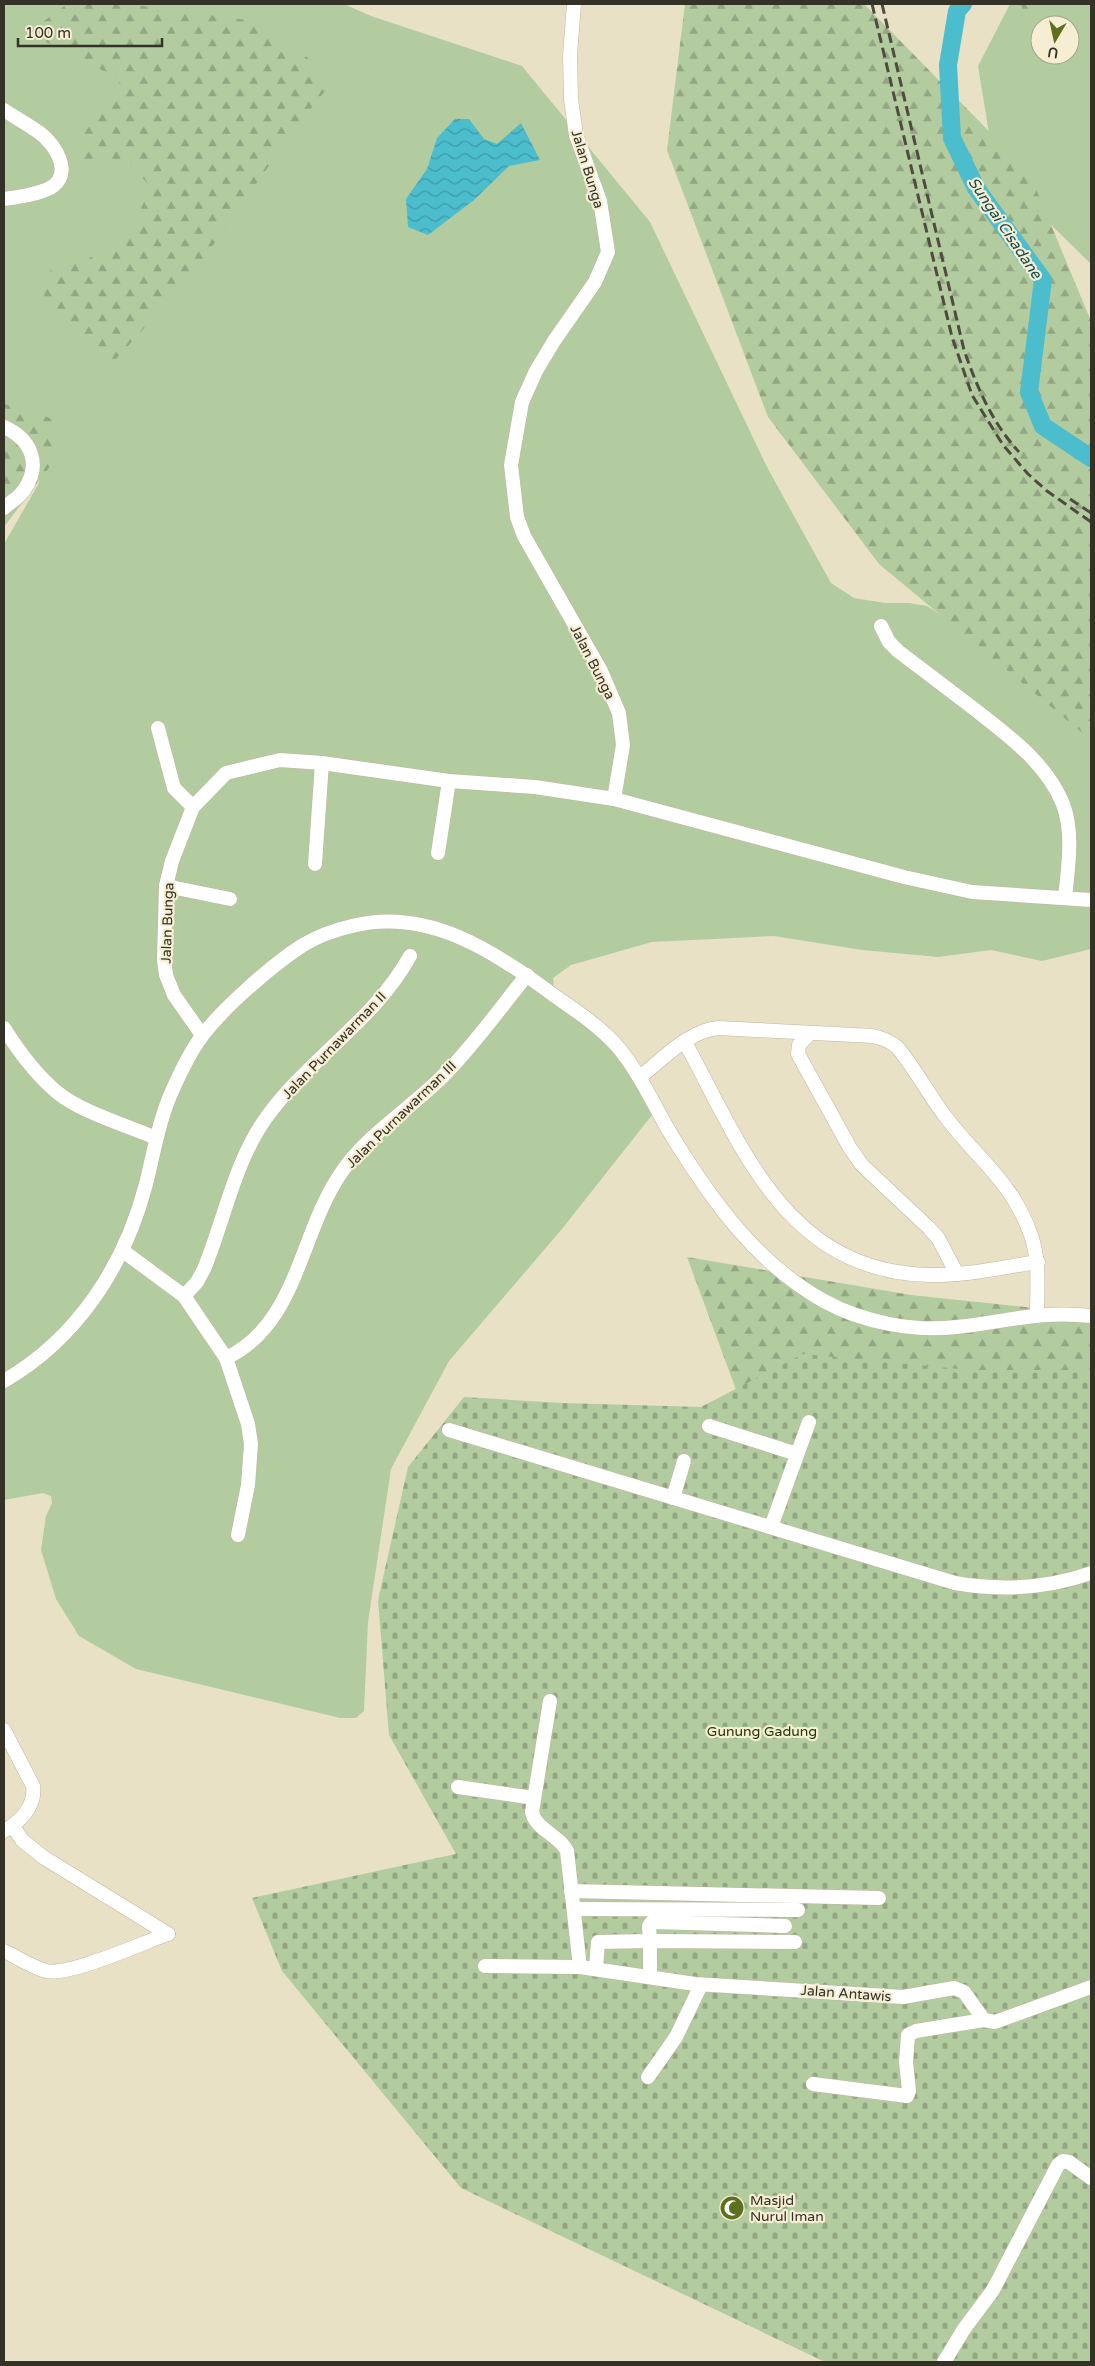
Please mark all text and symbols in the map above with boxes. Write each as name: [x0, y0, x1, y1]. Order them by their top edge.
scale bar: [18, 15, 161, 47]
north arrow: [1030, 15, 1080, 65]
text: 100 m: [25, 24, 71, 42]
text: U: [1046, 43, 1060, 62]
street label: Jalan Bunga: [568, 128, 608, 210]
water label: Sungai Cisadane: [964, 174, 1046, 283]
street label: Jalan Bunga: [567, 622, 619, 702]
street label: Jalan Bunga: [158, 882, 177, 964]
street label: Jalan Purnawarman II: [279, 988, 390, 1102]
street label: Jalan Purnawarman III: [343, 1057, 460, 1171]
park label: Gunung Gadung: [707, 1723, 817, 1740]
street label: Jalan Antawis: [800, 1982, 892, 2005]
place label: Masjid Nurul Iman: [750, 2192, 824, 2225]
mosque icon: Masjid Nurul Iman: [719, 2195, 745, 2221]

